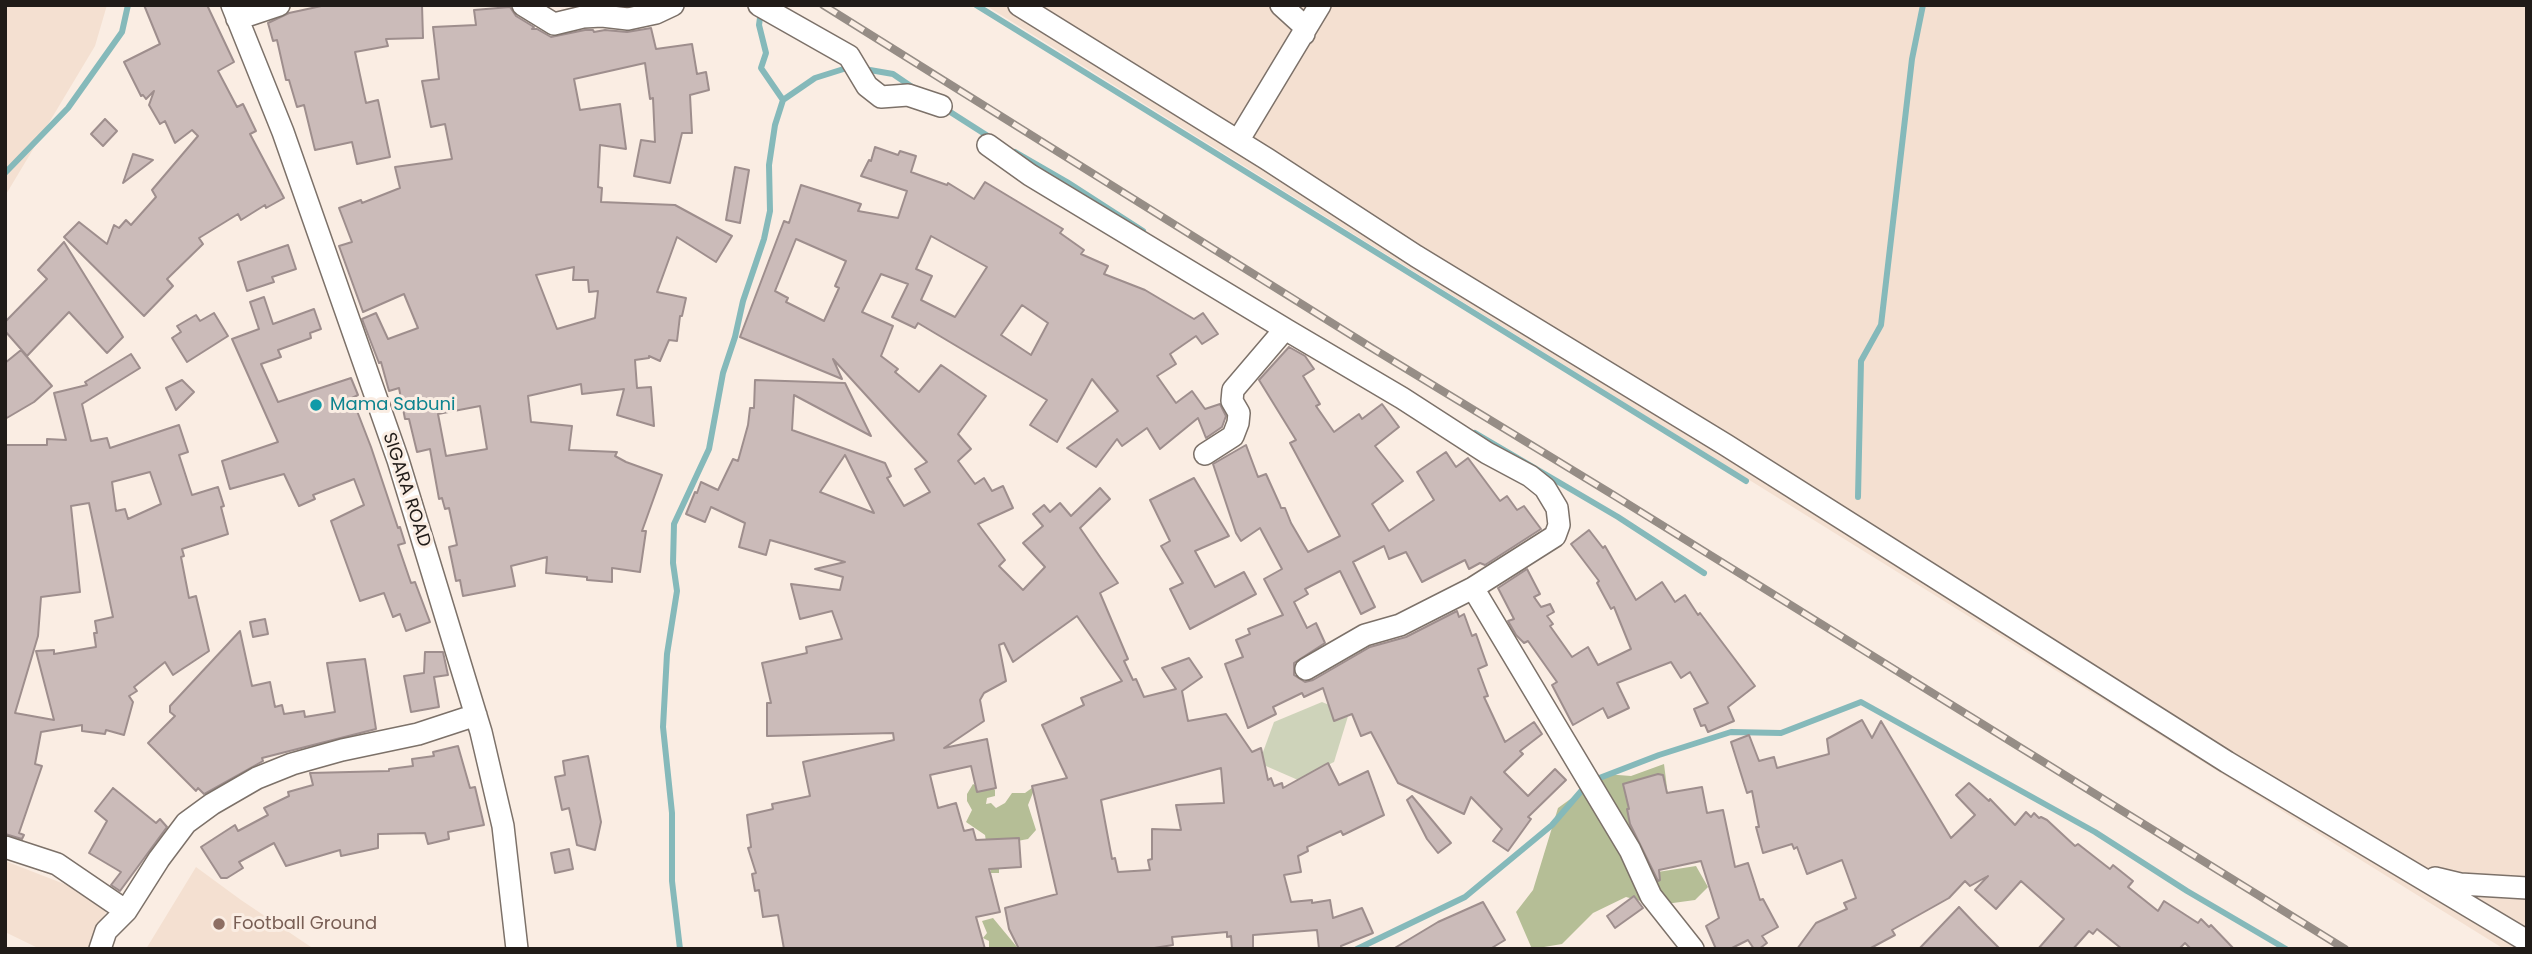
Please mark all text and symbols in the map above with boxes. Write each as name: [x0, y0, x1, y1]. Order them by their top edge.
place label: Mama Sabuni: [330, 394, 456, 416]
marker: Mama Sabuni: [308, 397, 324, 413]
street label: SIGARA ROAD: [377, 430, 435, 550]
place label: Football Ground: [233, 913, 377, 935]
marker: Football Ground: [211, 916, 227, 932]

